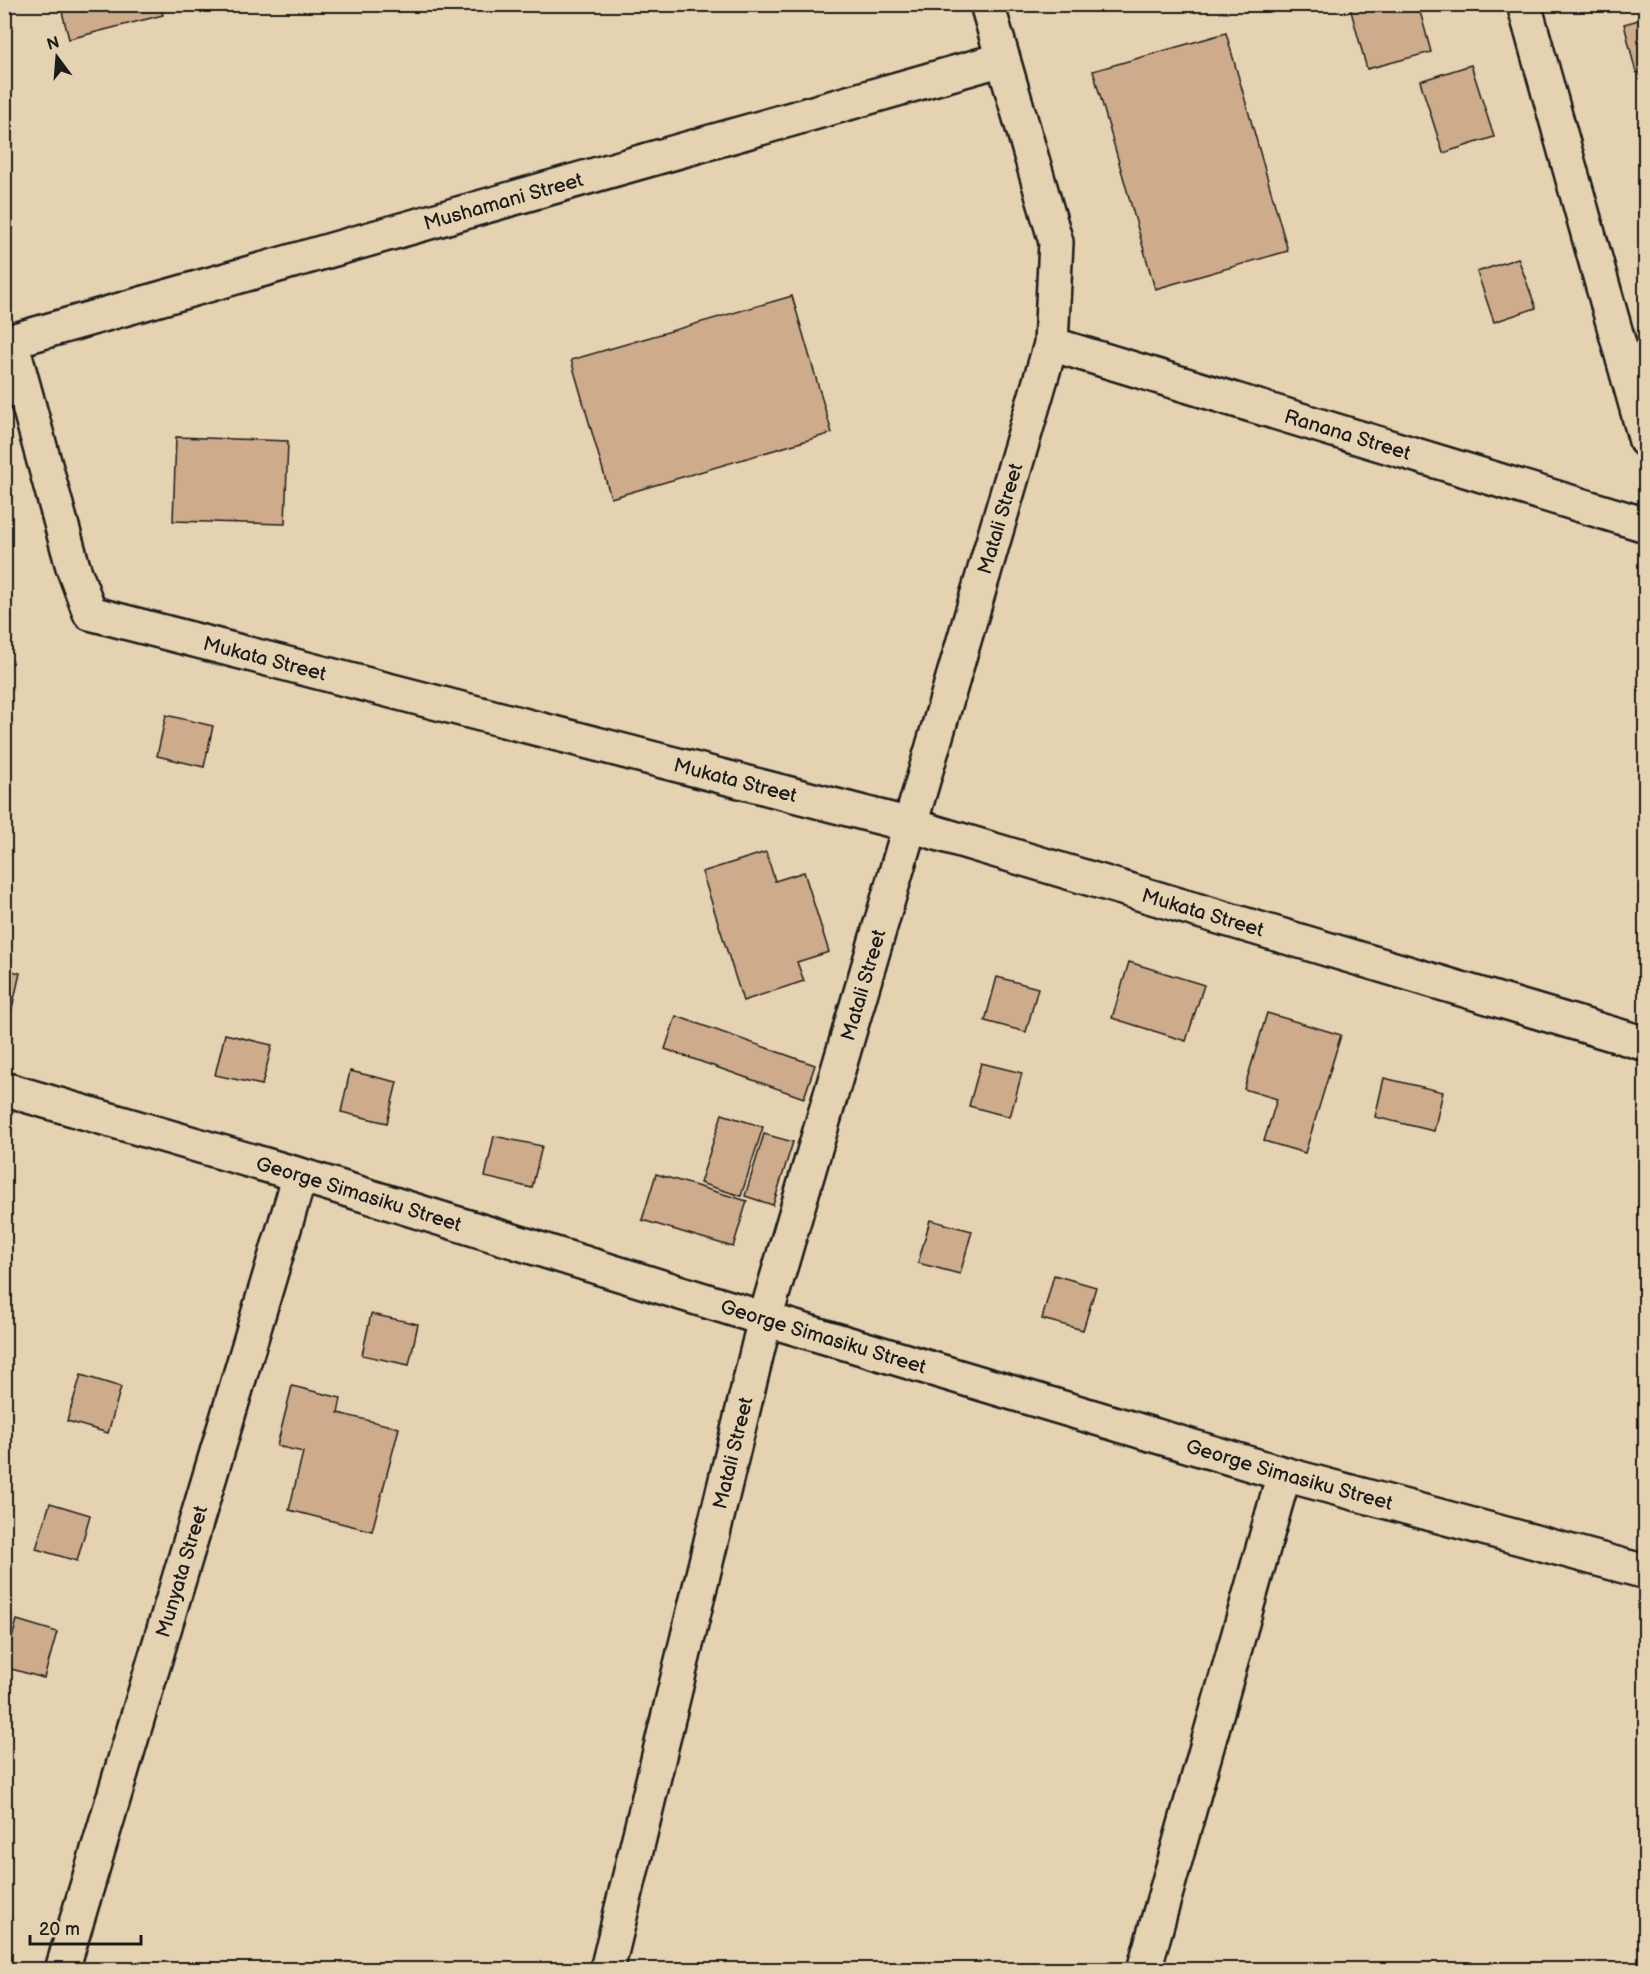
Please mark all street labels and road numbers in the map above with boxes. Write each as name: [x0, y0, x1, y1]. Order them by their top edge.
street label: Mushamani Street: [421, 168, 586, 236]
street label: Ranana Street: [1281, 405, 1413, 466]
street label: Matali Street: [973, 461, 1028, 577]
street label: Mukata Street: [201, 632, 329, 687]
street label: Mukata Street: [671, 753, 799, 808]
street label: Mukata Street: [1139, 884, 1266, 943]
street label: Matali Street: [836, 927, 892, 1044]
street label: George Simasiku Street: [253, 1152, 464, 1237]
street label: George Simasiku Street: [717, 1295, 929, 1379]
street label: Matali Street: [708, 1395, 759, 1512]
street label: George Simasiku Street: [1183, 1434, 1395, 1516]
street label: Munyata Street: [151, 1503, 213, 1641]

